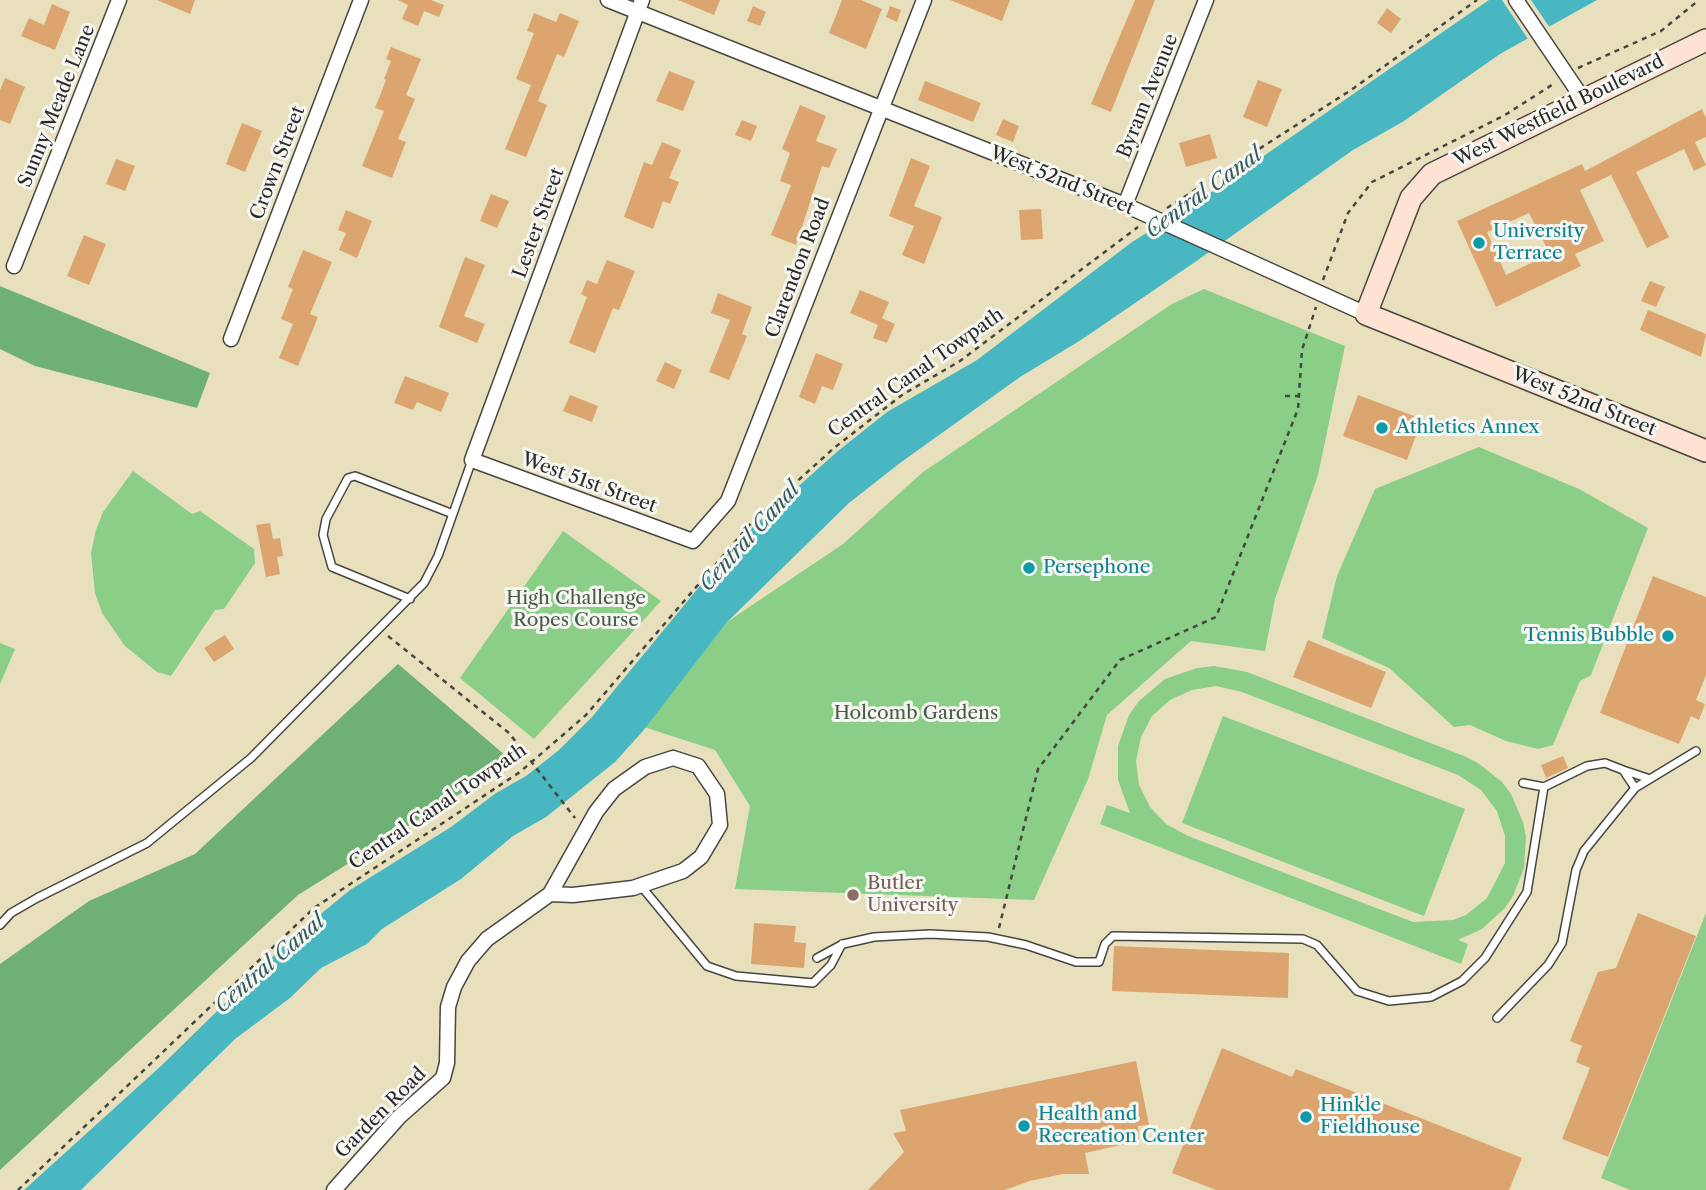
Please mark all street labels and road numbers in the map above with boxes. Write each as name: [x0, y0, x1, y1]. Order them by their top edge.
street label: Sunny Meade Lane: [14, 21, 100, 191]
street label: Byram Avenue: [1113, 31, 1183, 161]
street label: West Westfield Boulevard: [1450, 50, 1668, 172]
street label: Crown Street: [246, 103, 310, 223]
street label: West 52nd Street: [987, 142, 1137, 220]
street label: Lester Street: [509, 165, 569, 281]
street label: Clarendon Road: [761, 195, 835, 341]
street label: Central Canal Towpath: [824, 304, 1008, 442]
street label: West 52nd Street: [1509, 363, 1659, 441]
street label: West 51st Street: [518, 448, 660, 518]
street label: Central Canal Towpath: [345, 739, 531, 875]
street label: Garden Road: [331, 1063, 431, 1163]

